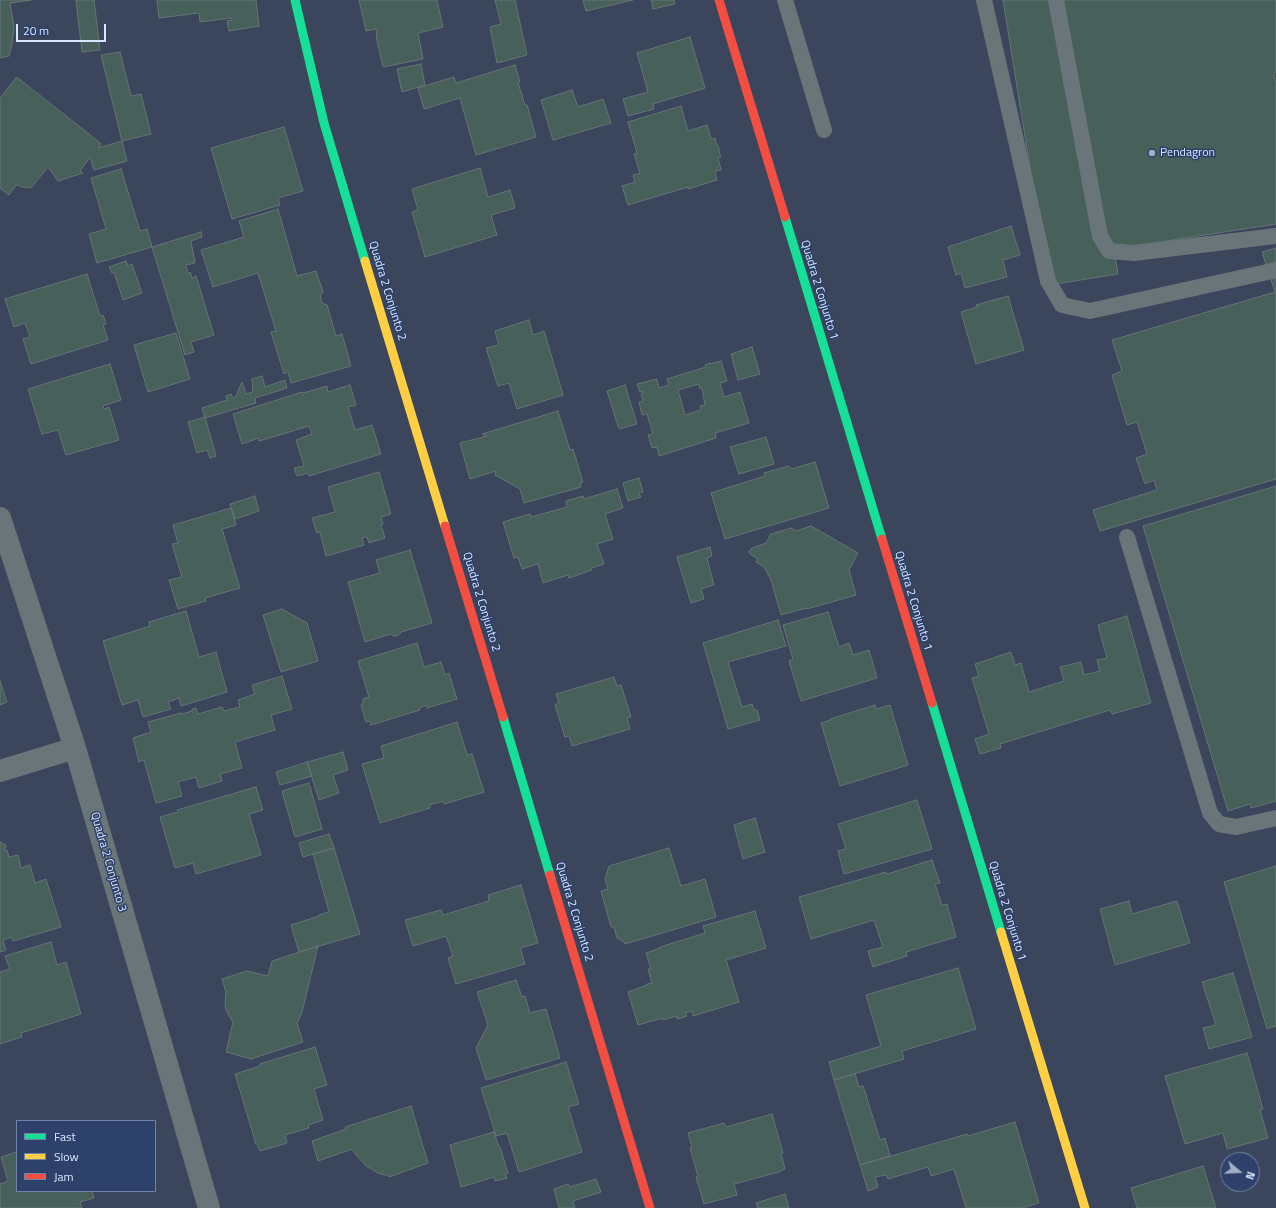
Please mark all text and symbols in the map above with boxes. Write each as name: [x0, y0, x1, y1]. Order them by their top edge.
scale bar: [18, 16, 108, 42]
text: 20 m: [23, 21, 49, 40]
place label: Pendagron: [1160, 146, 1215, 160]
marker: Pendagron: [1147, 148, 1157, 158]
street label: Quadra 2 Conjunto 1: [797, 238, 841, 342]
street label: Quadra 2 Conjunto 2: [365, 239, 409, 343]
street label: Quadra 2 Conjunto 1: [891, 549, 935, 653]
street label: Quadra 2 Conjunto 2: [459, 550, 503, 654]
street label: Quadra 2 Conjunto 3: [87, 810, 129, 914]
street label: Quadra 2 Conjunto 1: [985, 859, 1029, 963]
street label: Quadra 2 Conjunto 2: [552, 860, 596, 964]
legend: [16, 1120, 156, 1192]
text: Fast: [54, 1127, 76, 1146]
text: Slow: [54, 1147, 79, 1166]
north arrow: [1220, 1152, 1260, 1192]
text: Jam: [54, 1167, 74, 1186]
text: N: [1242, 1169, 1259, 1182]

